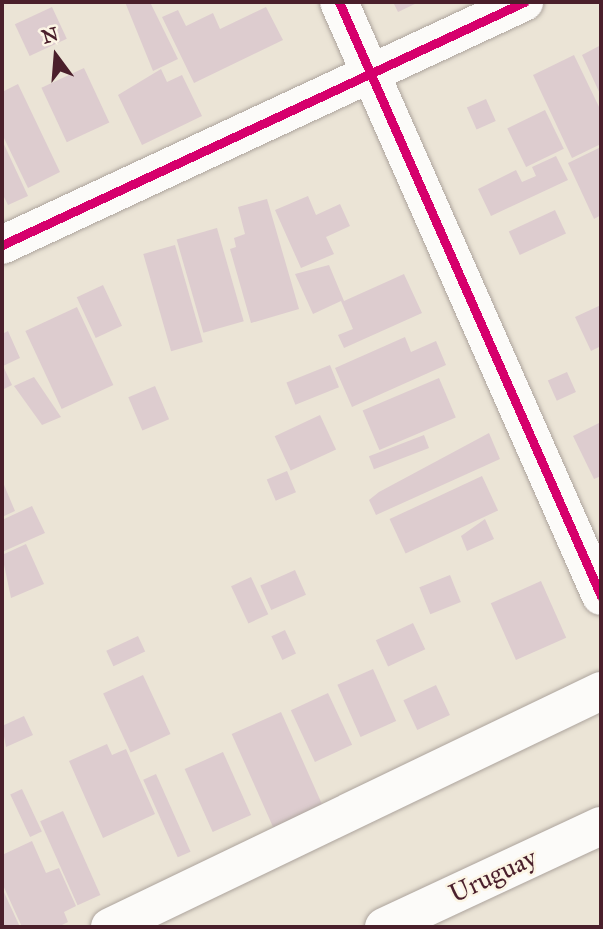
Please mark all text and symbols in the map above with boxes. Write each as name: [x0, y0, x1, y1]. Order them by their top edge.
north arrow: [21, 21, 91, 91]
text: N: [39, 22, 61, 49]
street label: Uruguay: [444, 842, 542, 910]

